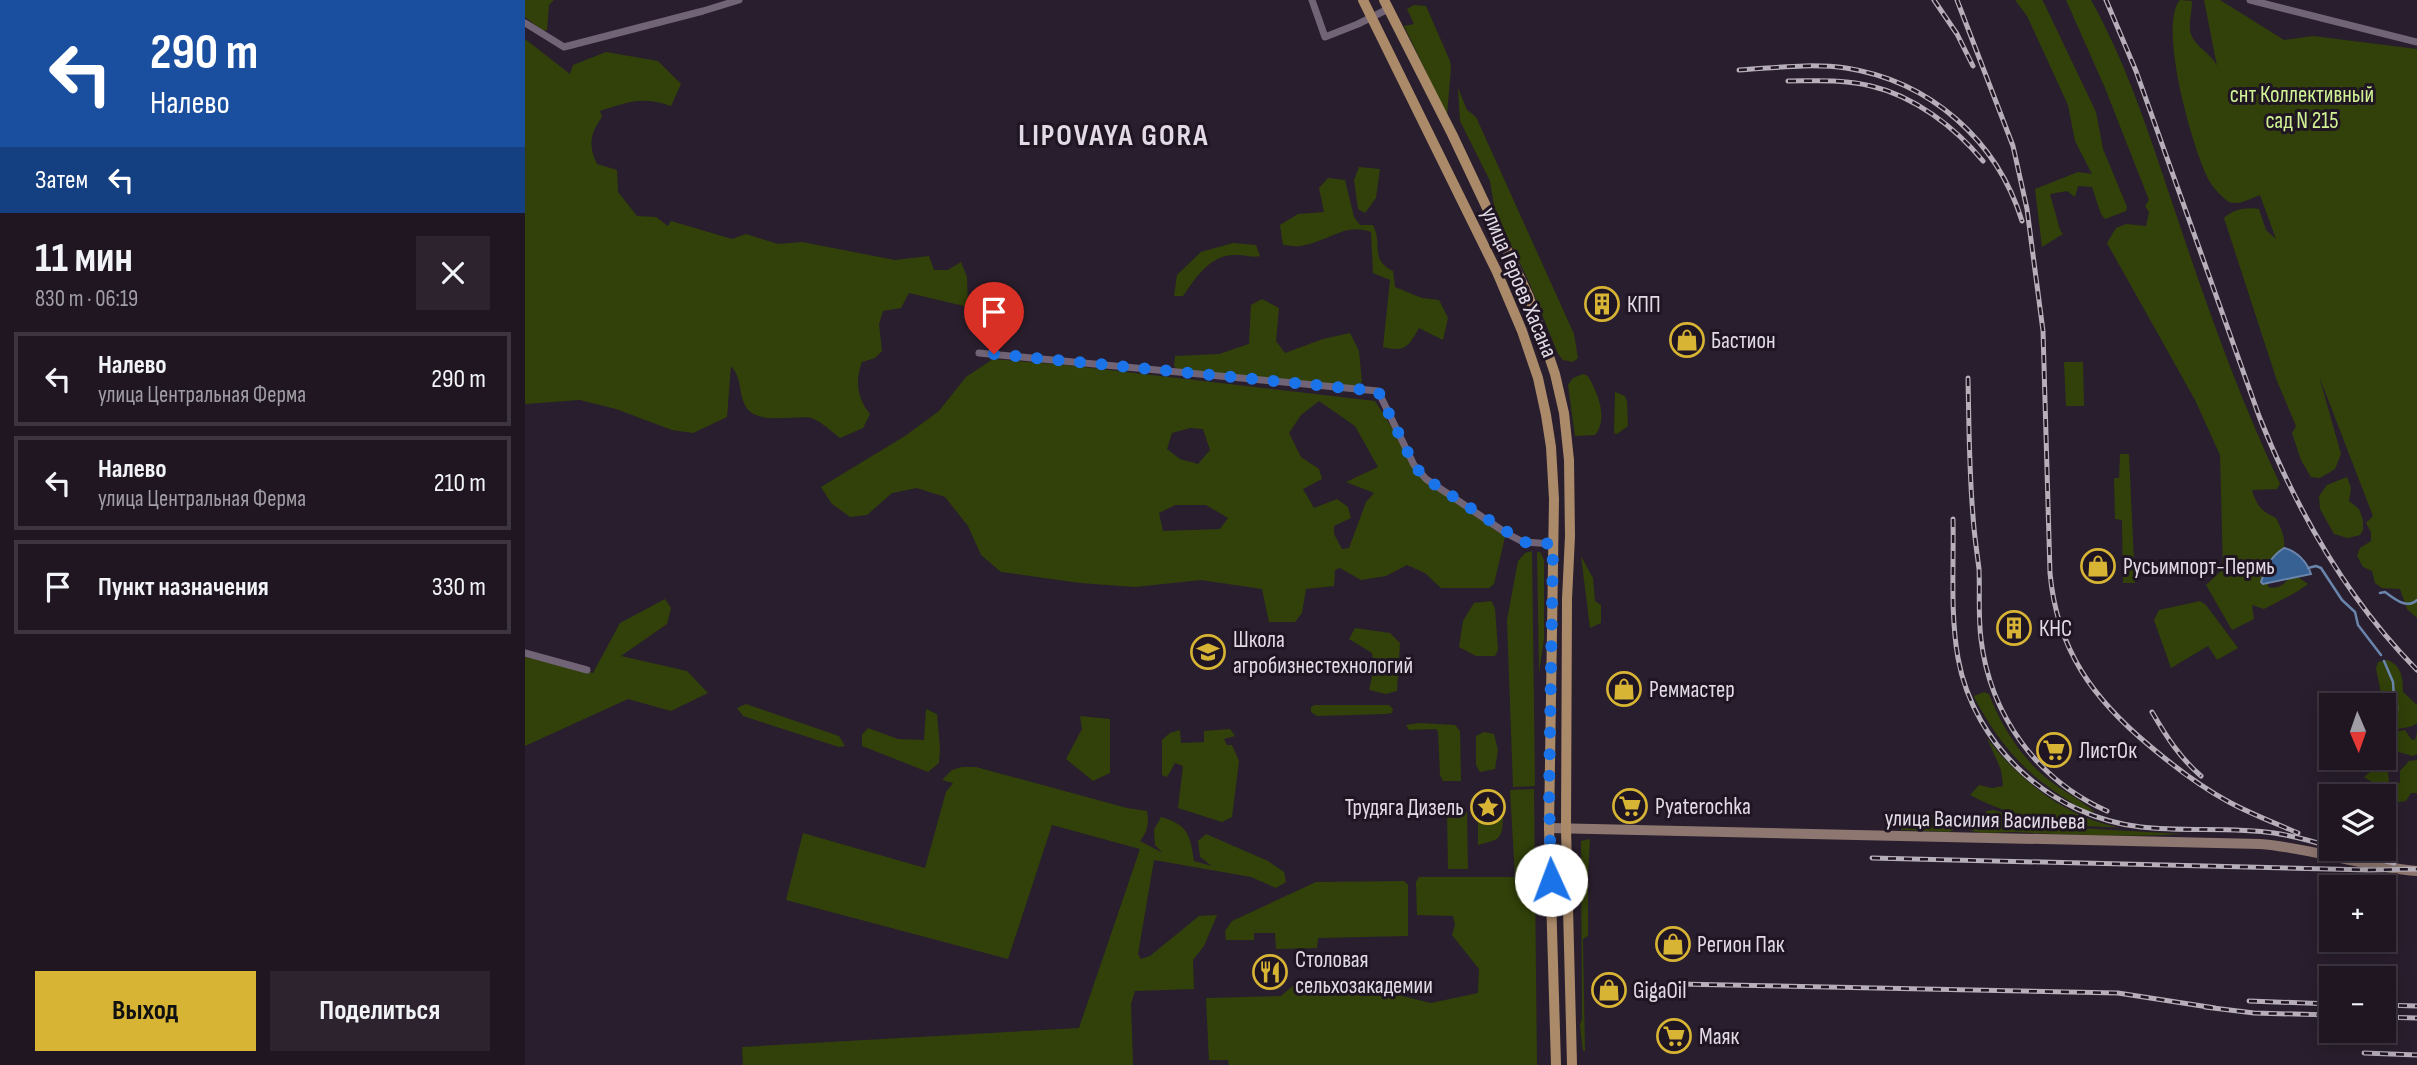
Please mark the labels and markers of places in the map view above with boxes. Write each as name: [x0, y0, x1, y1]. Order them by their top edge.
pin: [964, 282, 1024, 354]
building icon: КПП: [1583, 285, 1621, 323]
place label: КПП: [1627, 291, 1661, 319]
shop icon: Бастион: [1668, 321, 1706, 359]
place label: Бастион: [1711, 327, 1776, 355]
shop icon: Русьимпорт-Пермь: [2079, 547, 2117, 585]
place label: Русьимпорт-Пермь: [2123, 553, 2275, 581]
building icon: КНС: [1995, 609, 2033, 647]
place label: КНС: [2039, 615, 2072, 643]
place label: Школа агробизнестехнологий: [1233, 626, 1413, 680]
school or university icon: Школа агробизнестехнологий: [1189, 633, 1227, 671]
shop icon: Реммастер: [1605, 670, 1643, 708]
place label: Реммастер: [1649, 676, 1735, 704]
supermarket icon: ЛистОк: [2035, 731, 2073, 769]
place label: ЛистОк: [2079, 737, 2137, 765]
supermarket icon: Pyaterochka: [1611, 787, 1649, 825]
place icon: Трудяга Дизель: [1469, 788, 1507, 826]
place label: Pyaterochka: [1655, 793, 1751, 821]
place label: Трудяга Дизель: [1345, 794, 1464, 822]
shop icon: Регион Пак: [1654, 925, 1692, 963]
place label: Регион Пак: [1697, 931, 1785, 959]
place label: Столовая сельхозакадемии: [1295, 946, 1433, 1000]
restaurant icon: Столовая сельхозакадемии: [1251, 953, 1289, 991]
shop icon: GigaOil: [1590, 971, 1628, 1009]
place label: GigaOil: [1633, 977, 1686, 1005]
supermarket icon: Маяк: [1655, 1017, 1693, 1055]
place label: Маяк: [1699, 1023, 1740, 1051]

